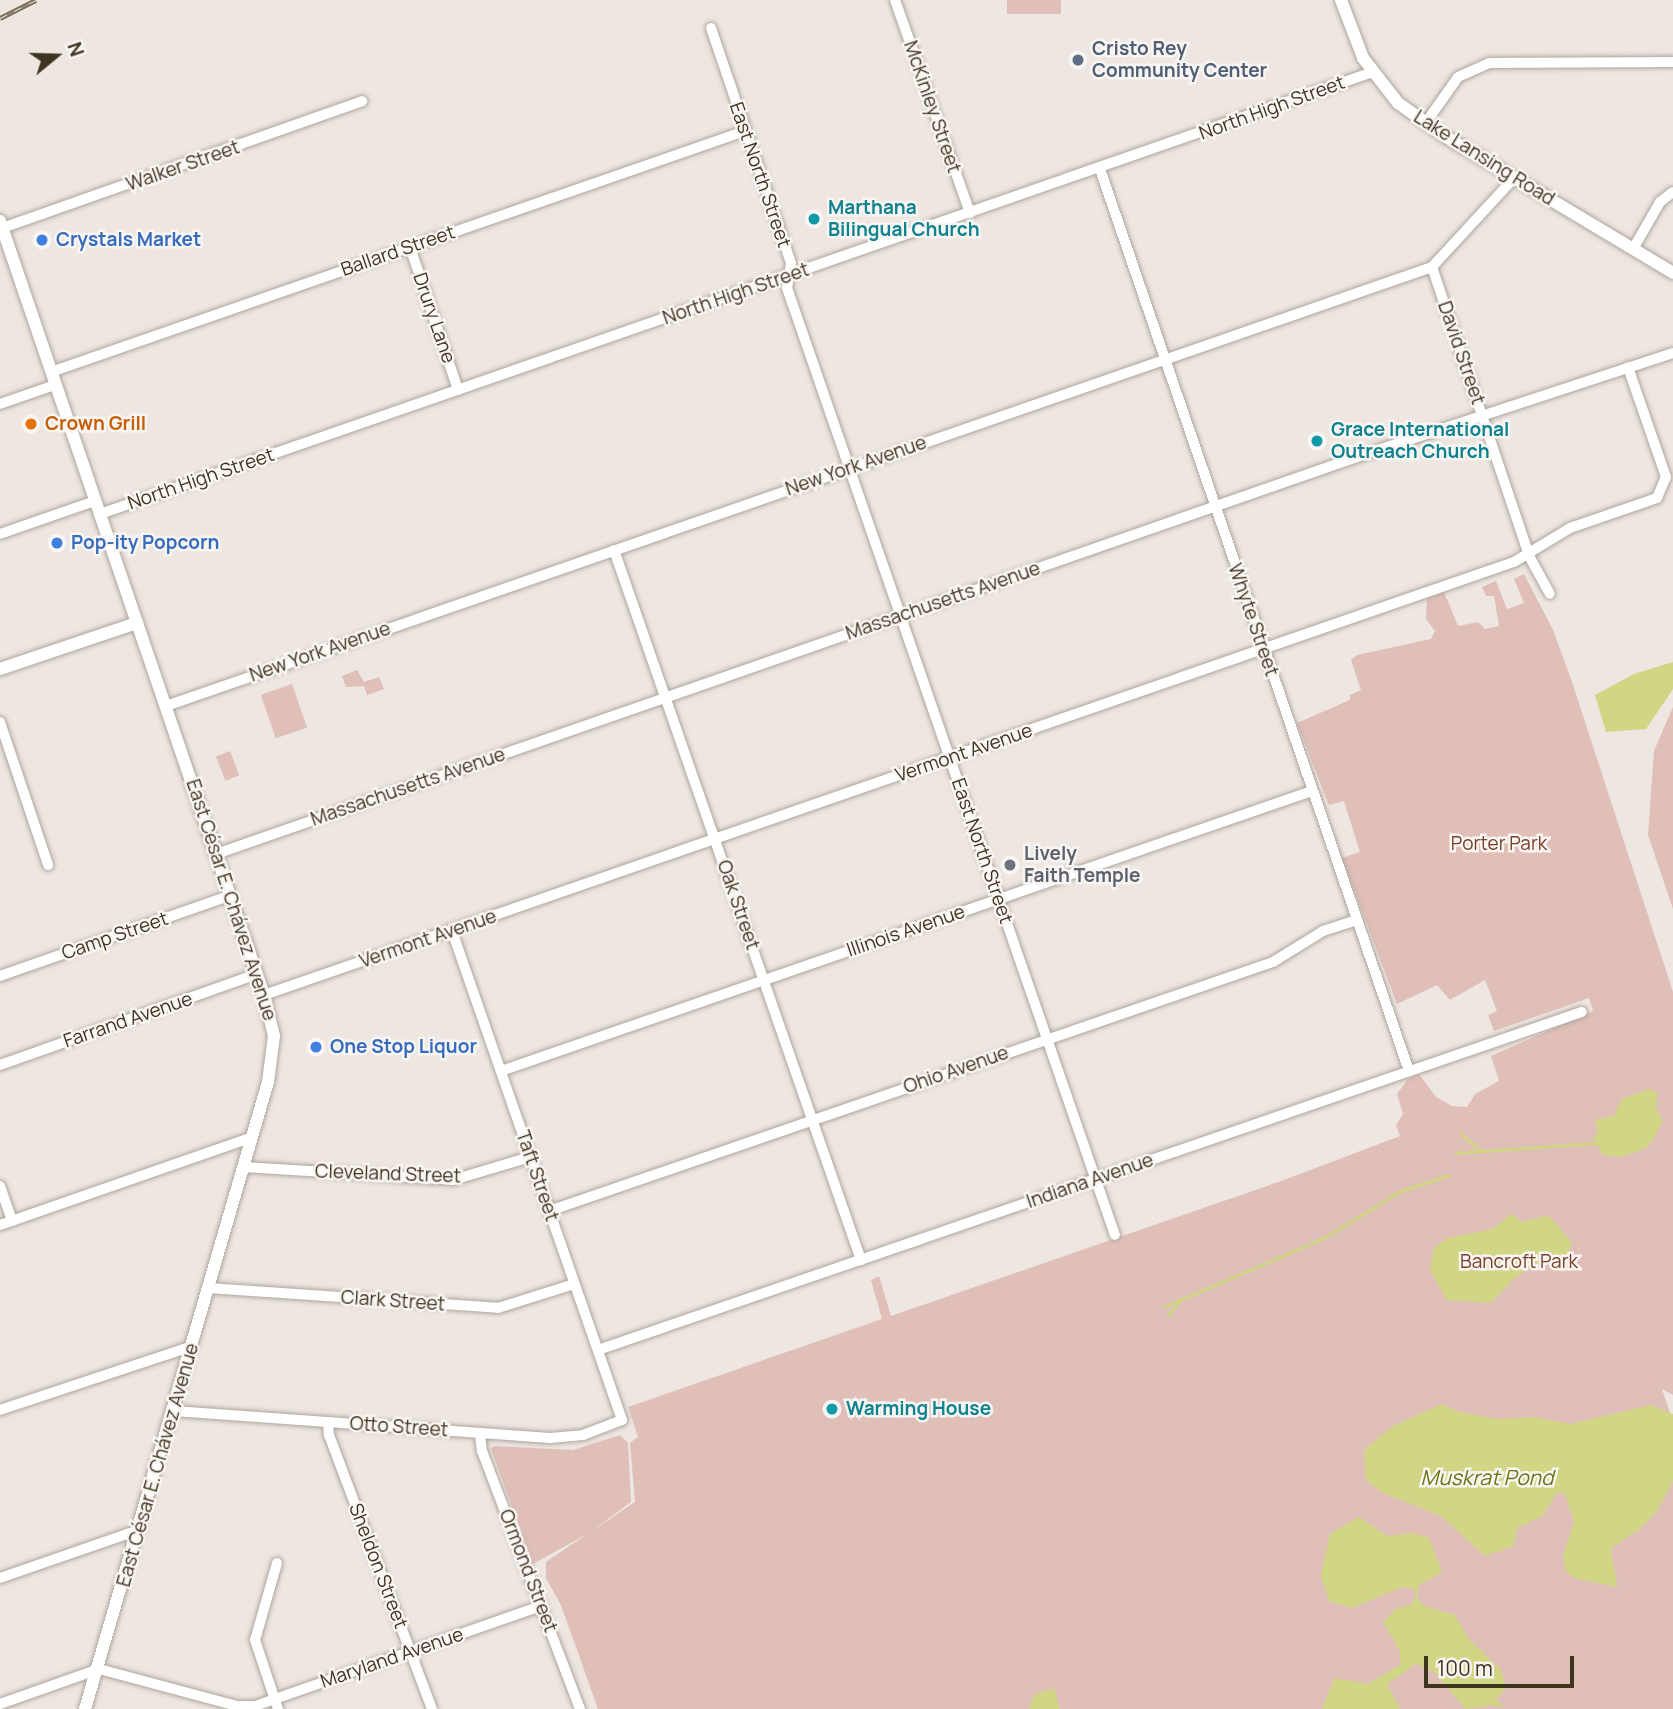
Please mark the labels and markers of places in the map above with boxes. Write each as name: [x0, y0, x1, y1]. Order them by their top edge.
place label: Cristo Rey Community Center: [1092, 38, 1267, 82]
marker: Cristo Rey Community Center: [1070, 52, 1086, 68]
place label: Marthana Bilingual Church: [828, 197, 980, 241]
marker: Marthana Bilingual Church: [806, 211, 822, 227]
place label: Crystals Market: [56, 229, 201, 251]
marker: Crystals Market: [34, 232, 50, 248]
place label: Crown Grill: [45, 413, 146, 435]
marker: Crown Grill: [23, 416, 39, 432]
place label: Grace International Outreach Church: [1331, 419, 1509, 463]
marker: Grace International Outreach Church: [1309, 433, 1325, 449]
place label: Pop-ity Popcorn: [71, 532, 219, 554]
marker: Pop-ity Popcorn: [49, 535, 65, 551]
place label: Lively Faith Temple: [1024, 843, 1140, 887]
marker: Lively Faith Temple: [1002, 857, 1018, 873]
place label: One Stop Liquor: [330, 1036, 477, 1058]
marker: One Stop Liquor: [308, 1039, 324, 1055]
place label: Warming House: [846, 1398, 991, 1420]
marker: Warming House: [824, 1401, 840, 1417]

